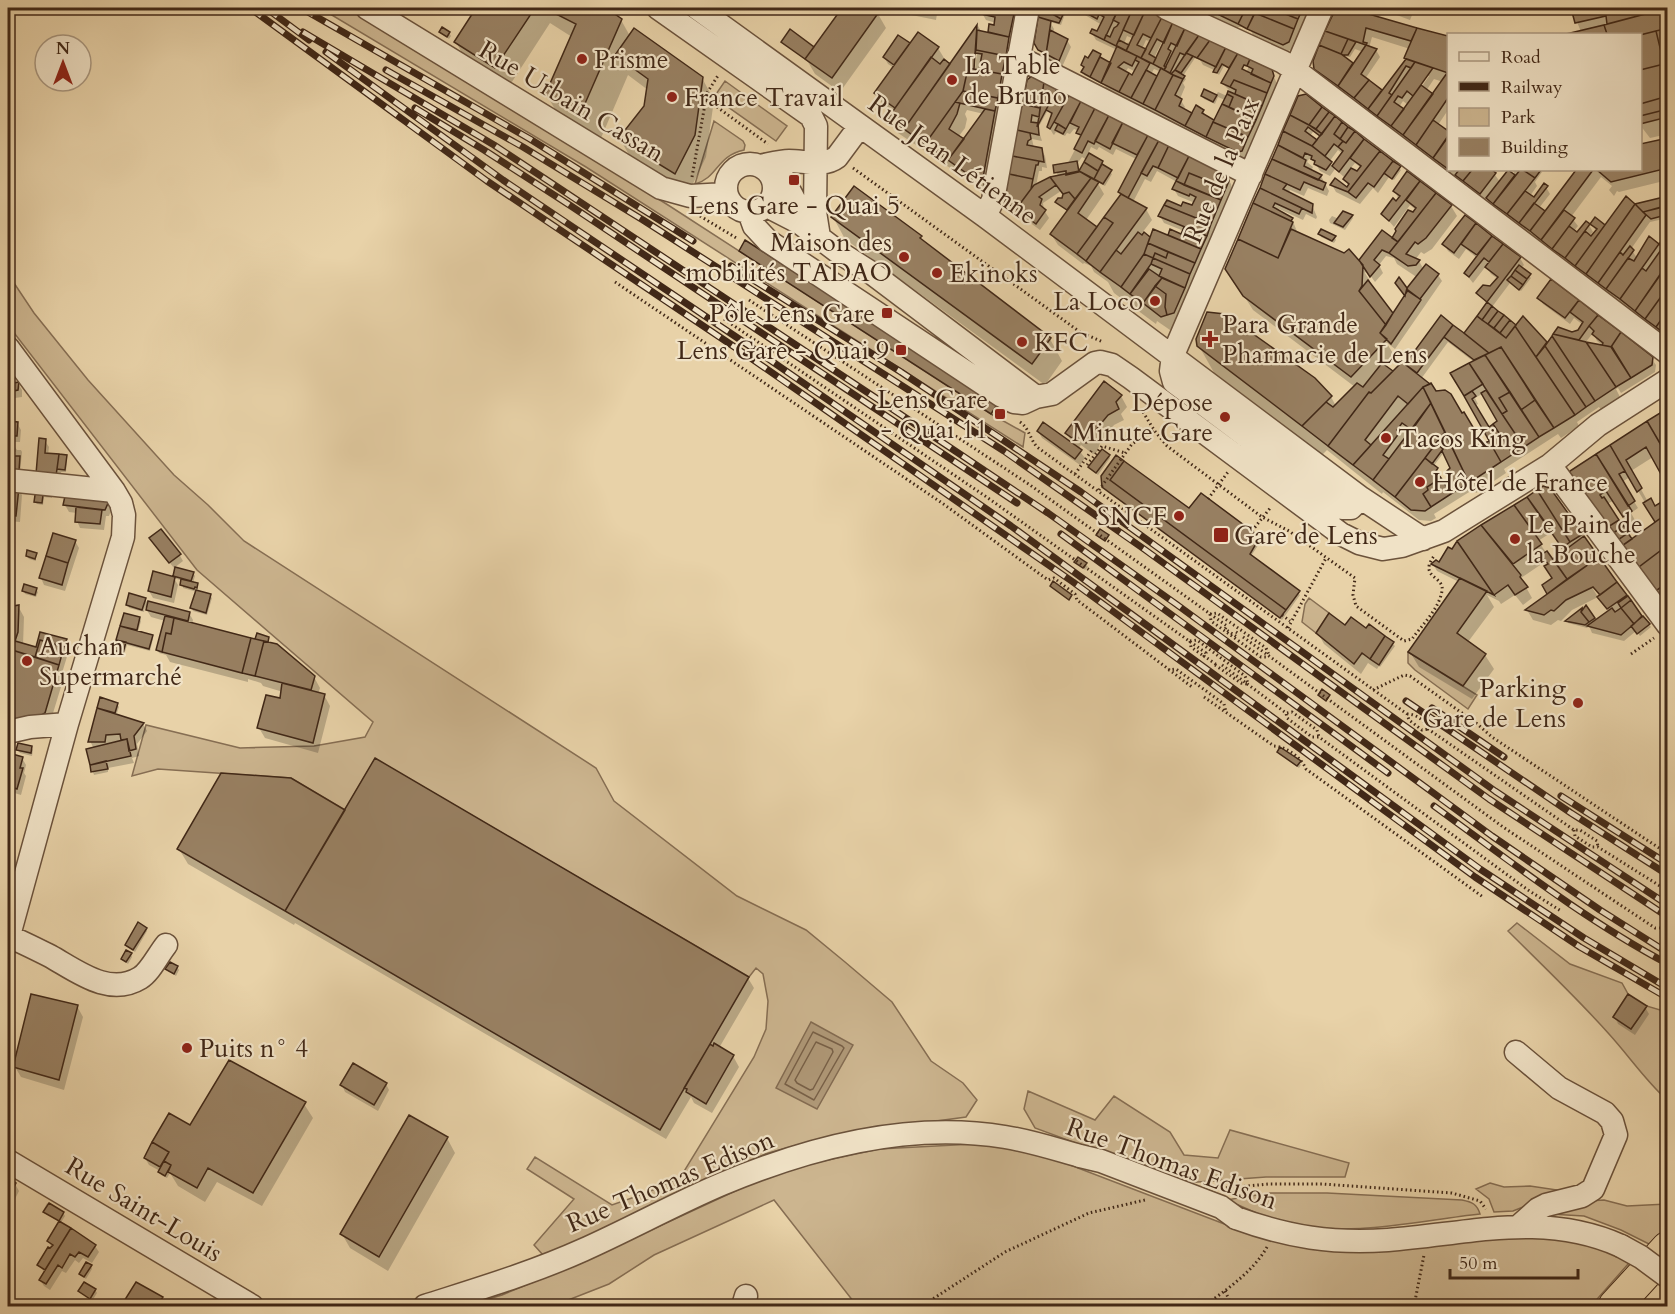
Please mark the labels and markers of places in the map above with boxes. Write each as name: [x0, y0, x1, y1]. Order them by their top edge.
place label: Prisme: [594, 42, 669, 77]
place label: La Table de Bruno: [964, 48, 1067, 113]
marker: Prisme: [575, 52, 589, 66]
marker: La Table de Bruno: [945, 73, 959, 87]
place label: France Travail: [684, 80, 843, 115]
marker: France Travail: [665, 90, 679, 104]
marker: Lens Gare - Quai 5: [787, 173, 801, 187]
place label: Lens Gare - Quai 5: [688, 188, 900, 223]
place label: Maison des mobilités TADAO: [685, 225, 892, 290]
marker: Maison des mobilités TADAO: [897, 250, 911, 264]
place label: Ekinoks: [949, 256, 1038, 291]
marker: Ekinoks: [930, 266, 944, 280]
place label: La Loco: [1053, 284, 1143, 319]
marker: La Loco: [1148, 294, 1162, 308]
place label: Pôle Lens Gare: [709, 296, 875, 331]
marker: Pôle Lens Gare: [880, 306, 894, 320]
place label: Para Grande Pharmacie de Lens: [1222, 307, 1427, 372]
place label: KFC: [1034, 325, 1088, 360]
marker: Para Grande Pharmacie de Lens: [1203, 332, 1217, 346]
place label: Lens Gare - Quai 9: [677, 333, 889, 368]
marker: KFC: [1015, 335, 1029, 349]
marker: Lens Gare - Quai 9: [894, 343, 908, 357]
place label: Lens Gare - Quai 11: [877, 382, 988, 447]
place label: Dépose Minute Gare: [1072, 385, 1213, 450]
marker: Lens Gare - Quai 11: [993, 407, 1007, 421]
marker: Dépose Minute Gare: [1218, 410, 1232, 424]
place label: Tacos King: [1398, 421, 1526, 456]
marker: Tacos King: [1379, 431, 1393, 445]
place label: Hôtel de France: [1432, 465, 1608, 500]
marker: Hôtel de France: [1413, 475, 1427, 489]
place label: SNCF: [1097, 499, 1167, 534]
place label: Le Pain de la Bouche: [1527, 507, 1643, 572]
marker: SNCF: [1172, 509, 1186, 523]
place label: Gare de Lens: [1234, 518, 1378, 553]
marker: Gare de Lens: [1212, 526, 1230, 544]
marker: Le Pain de la Bouche: [1508, 532, 1522, 546]
place label: Auchan Supermarché: [39, 629, 182, 694]
marker: Auchan Supermarché: [20, 654, 34, 668]
place label: Parking Gare de Lens: [1422, 671, 1566, 736]
marker: Parking Gare de Lens: [1571, 696, 1585, 710]
place label: Puits n° 4: [199, 1031, 308, 1066]
marker: Puits n° 4: [180, 1041, 194, 1055]

